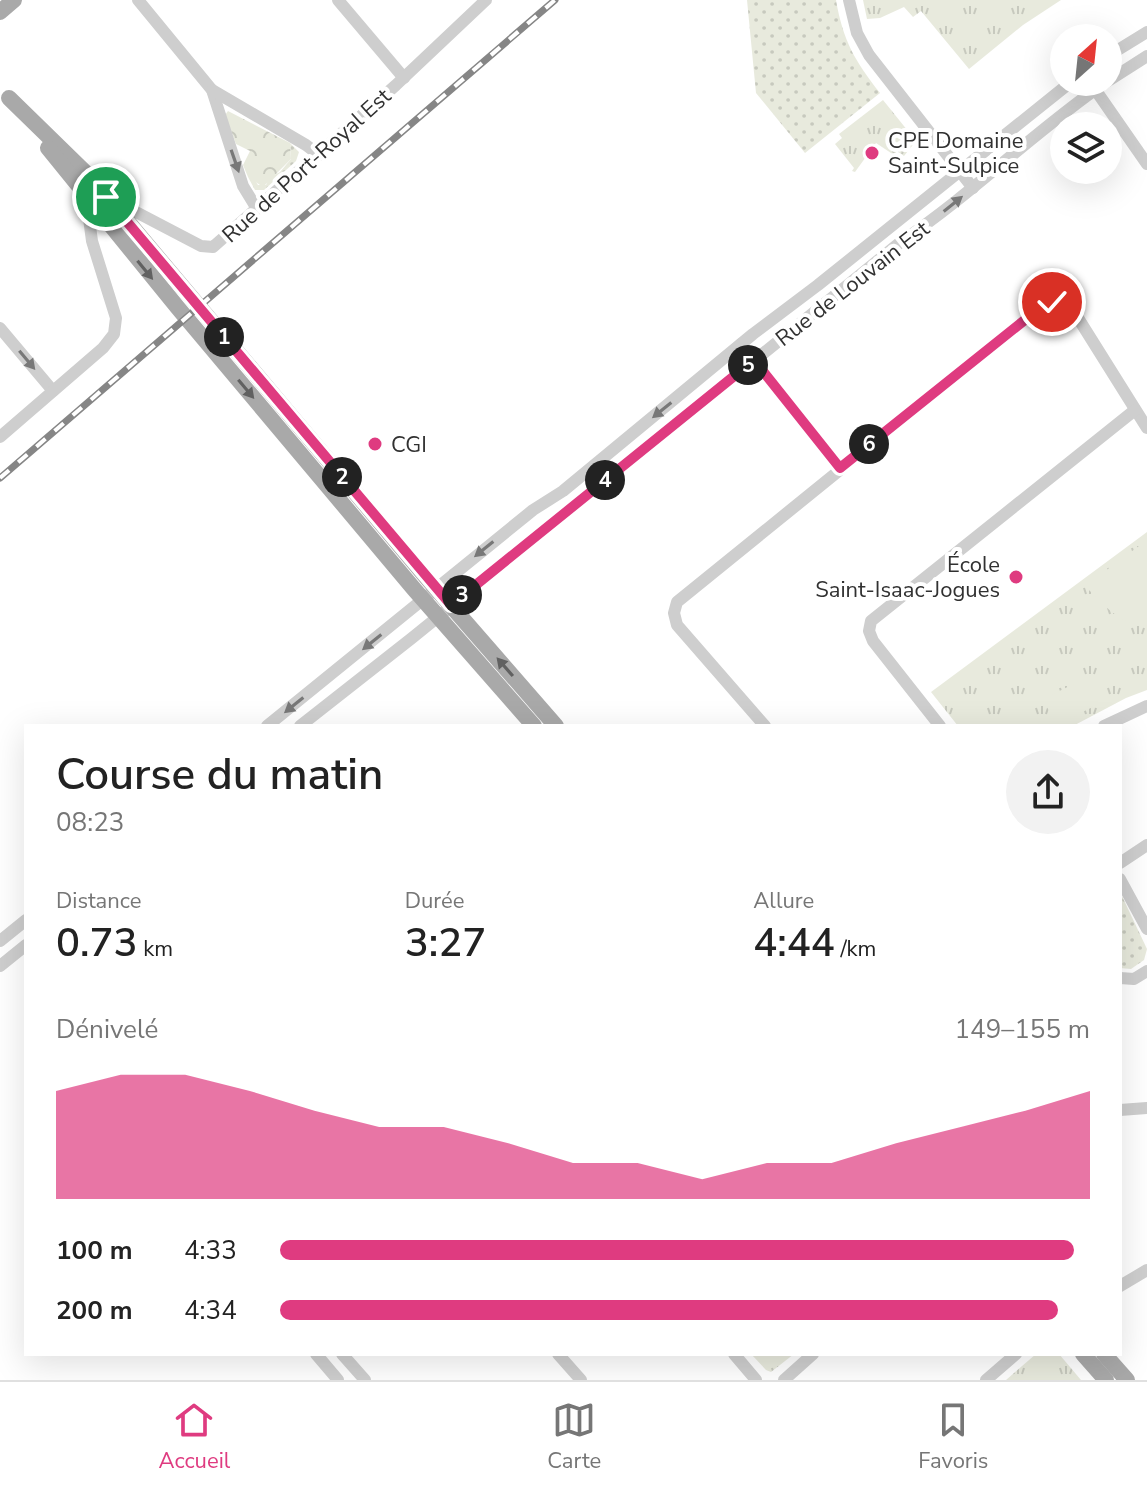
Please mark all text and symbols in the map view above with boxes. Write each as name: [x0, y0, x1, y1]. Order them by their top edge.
north arrow: [1050, 24, 1122, 96]
map controls: [1050, 24, 1122, 184]
street label: Rue de Port-Royal Est: [216, 82, 398, 250]
button: layers: [1050, 112, 1122, 184]
place label: CPE Domaine Saint-Sulpice: [888, 126, 1024, 181]
marker: CPE Domaine Saint-Sulpice: [863, 144, 881, 162]
one-way arrow: [229, 149, 241, 173]
pin: [72, 163, 140, 231]
icon: arrive: [84, 175, 128, 219]
one-way arrow: [943, 196, 963, 213]
street label: Rue de Louvain Est: [769, 214, 936, 353]
one-way arrow: [137, 260, 153, 280]
pin: [1018, 268, 1086, 336]
icon: check: [1030, 280, 1074, 324]
pin: 1: [204, 317, 244, 357]
text: 1: [217, 322, 231, 352]
pin: 5: [728, 345, 768, 385]
one-way arrow: [17, 350, 35, 369]
text: 5: [741, 350, 755, 380]
one-way arrow: [237, 379, 254, 399]
one-way arrow: [652, 401, 672, 418]
pin: 6: [849, 424, 889, 464]
text: 6: [862, 429, 876, 459]
place label: CGI: [391, 430, 427, 460]
marker: CGI: [366, 435, 384, 453]
pin: 2: [322, 457, 362, 497]
pin: 4: [585, 460, 625, 500]
text: 2: [335, 462, 349, 492]
text: 4: [598, 465, 612, 495]
one-way arrow: [474, 540, 494, 557]
place label: École Saint-Isaac-Jogues: [815, 550, 1000, 605]
marker: École Saint-Isaac-Jogues: [1007, 568, 1025, 586]
pin: 3: [442, 575, 482, 615]
text: 3: [455, 580, 469, 610]
one-way arrow: [362, 633, 382, 650]
one-way arrow: [497, 658, 514, 678]
one-way arrow: [284, 696, 304, 713]
text: Course du matin: [56, 745, 383, 805]
button: share: [1006, 750, 1090, 834]
text: 08:23: [56, 805, 124, 840]
text: Distance: [56, 886, 141, 916]
text: Durée: [405, 886, 464, 916]
text: Allure: [753, 886, 814, 916]
text: 0.73: [56, 916, 137, 970]
text: 3:27: [405, 916, 486, 970]
text: 4:44: [753, 916, 835, 970]
text: km: [137, 934, 173, 964]
text: /km: [835, 934, 876, 964]
text: Dénivelé: [56, 1012, 158, 1047]
text: 149–155 m: [954, 1012, 1090, 1047]
text: 100 m: [56, 1233, 133, 1268]
text: 4:33: [184, 1233, 237, 1268]
text: 200 m: [56, 1293, 133, 1328]
text: 4:34: [184, 1293, 237, 1328]
tab: Accueil: [159, 1398, 230, 1476]
tab: Carte: [547, 1398, 601, 1476]
tab: Favoris: [918, 1398, 988, 1476]

